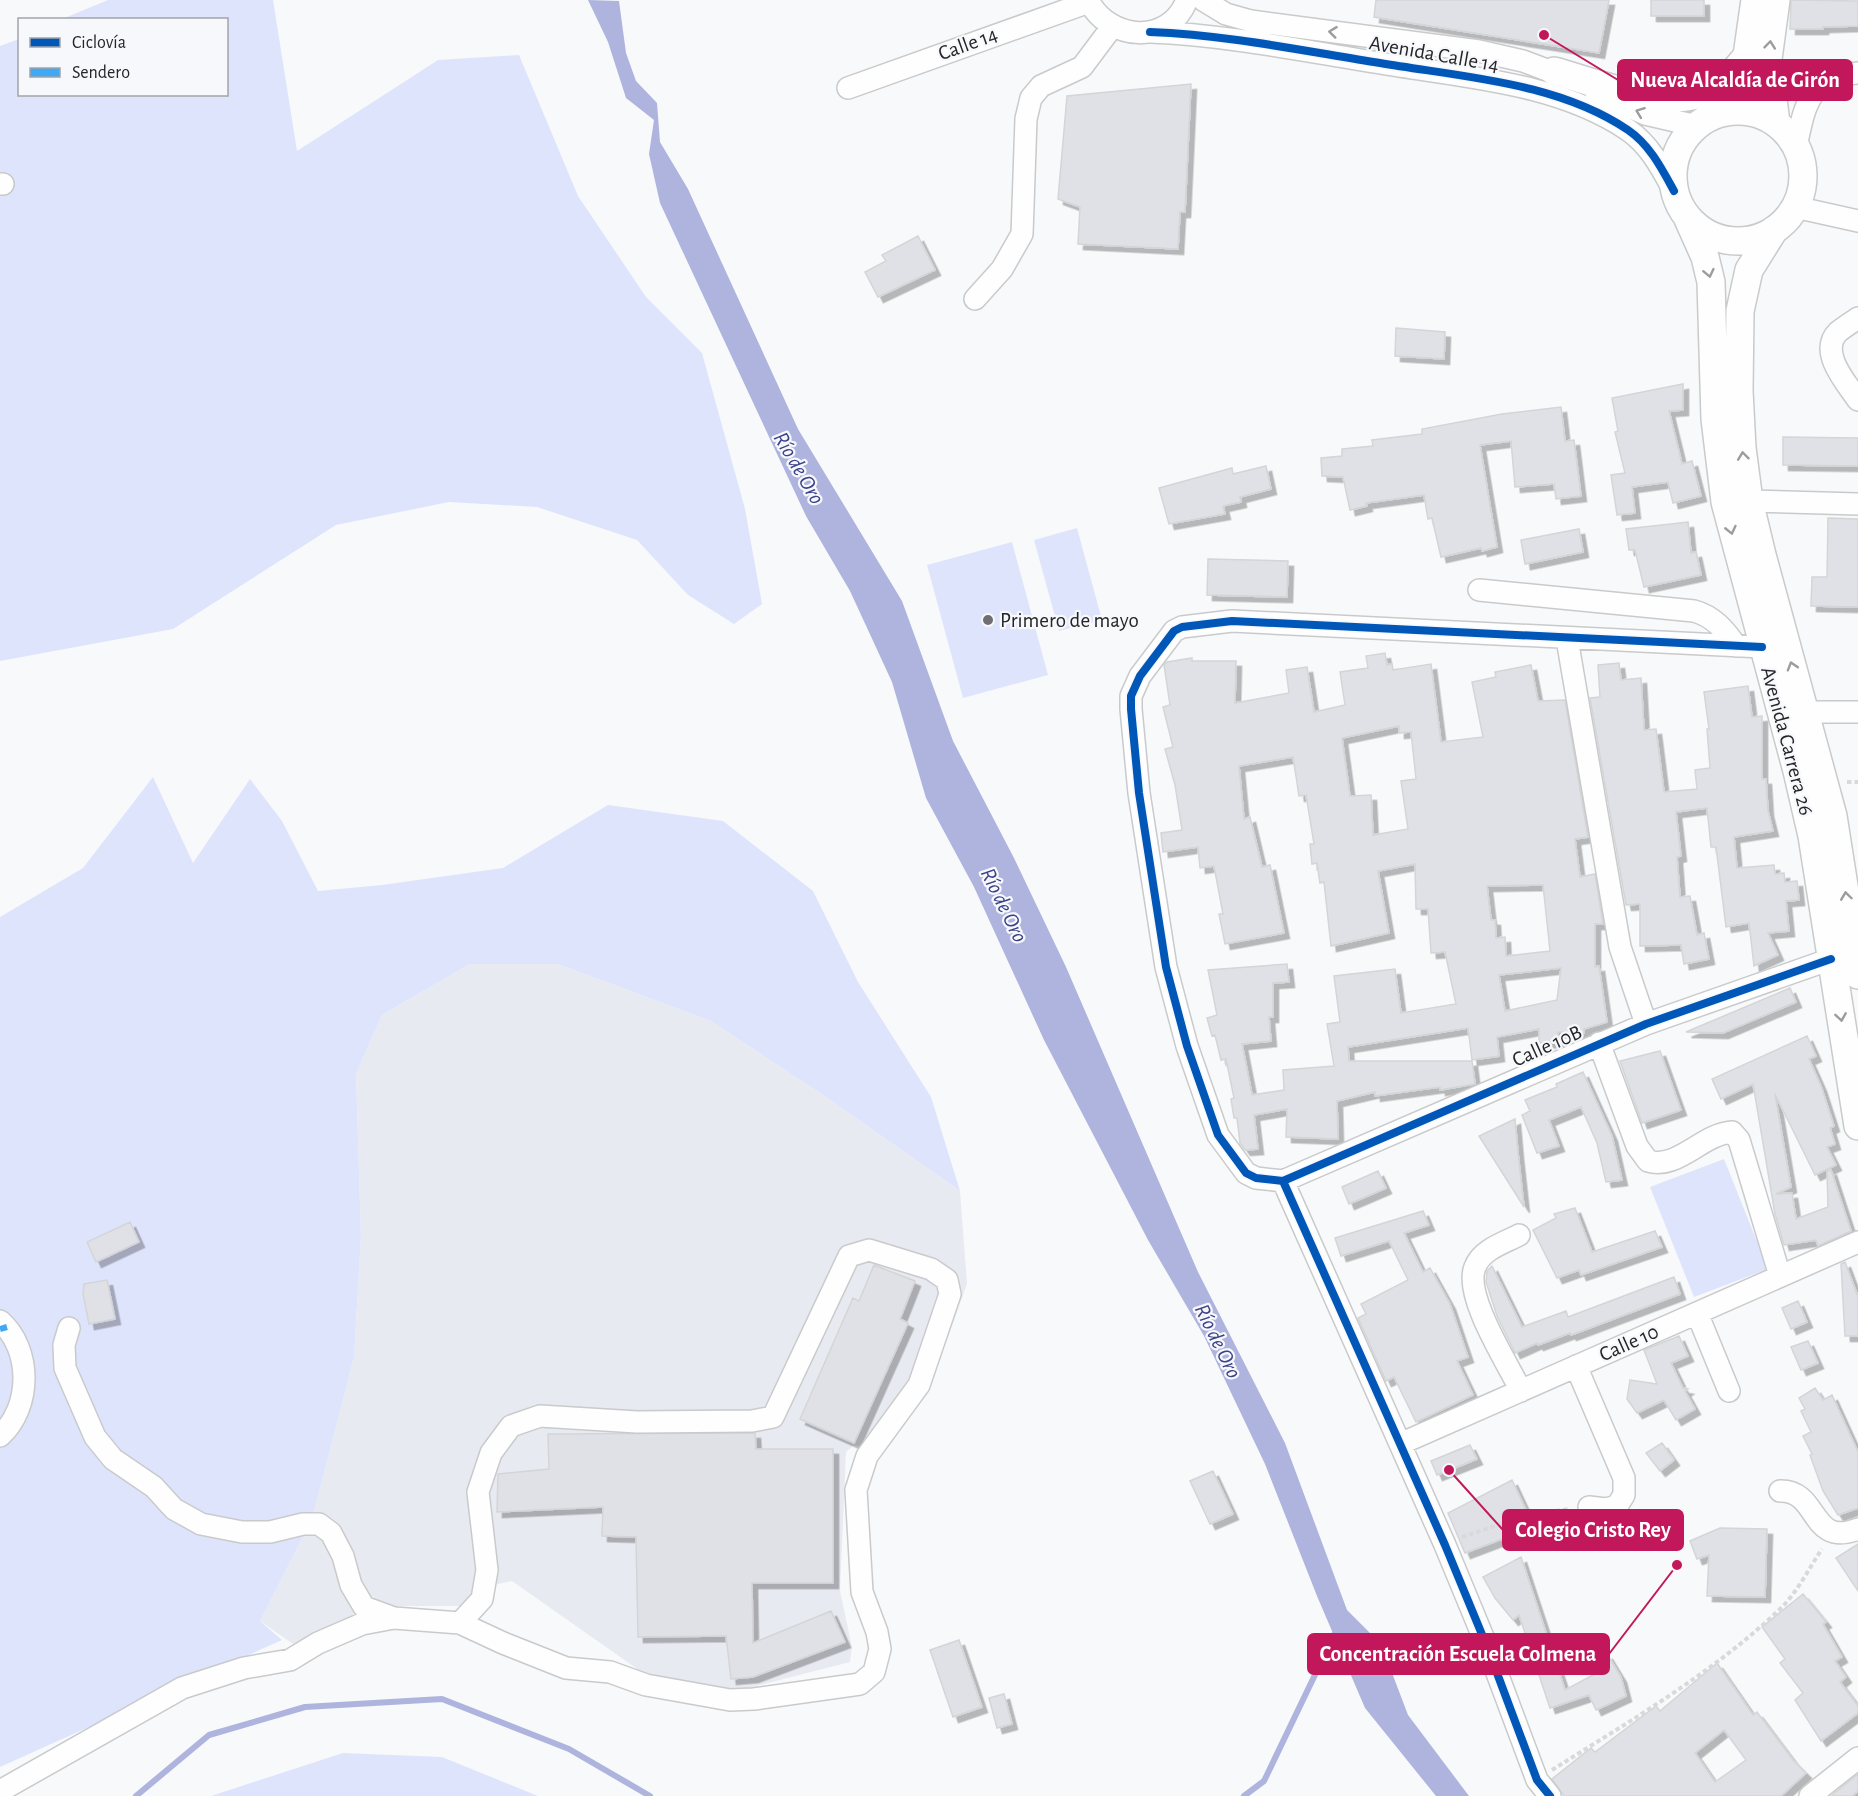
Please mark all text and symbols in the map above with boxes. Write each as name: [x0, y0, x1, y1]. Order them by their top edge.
legend: [18, 18, 228, 96]
street label: Calle 14: [936, 24, 1000, 64]
one-way arrow: [1328, 26, 1337, 39]
street label: Avenida Calle 14: [1367, 32, 1501, 76]
text: Ciclovía: [72, 34, 126, 52]
one-way arrow: [1763, 40, 1775, 49]
callout: Nueva Alcaldía de Girón: [1618, 60, 1852, 100]
text: Sendero: [72, 64, 130, 82]
text: Nueva Alcaldía de Girón: [1630, 69, 1840, 91]
one-way arrow: [1636, 107, 1647, 119]
one-way arrow: [1701, 268, 1714, 278]
water label: Río de Oro: [770, 428, 828, 508]
one-way arrow: [1737, 451, 1750, 460]
one-way arrow: [1724, 524, 1737, 534]
place label: Primero de mayo: [1000, 610, 1139, 631]
marker: Primero de mayo: [981, 613, 995, 627]
one-way arrow: [1787, 661, 1799, 672]
street label: Avenida Carrera 26: [1757, 664, 1817, 818]
water label: Río de Oro: [977, 864, 1031, 946]
one-way arrow: [1840, 892, 1852, 901]
one-way arrow: [1834, 1012, 1846, 1022]
street label: Calle 10B: [1509, 1021, 1585, 1071]
water label: Río de Oro: [1191, 1300, 1245, 1382]
street label: Calle 10: [1596, 1321, 1662, 1365]
callout: Colegio Cristo Rey: [1503, 1510, 1683, 1550]
text: Colegio Cristo Rey: [1515, 1519, 1671, 1542]
callout: Concentración Escuela Colmena: [1308, 1634, 1609, 1674]
text: Concentración Escuela Colmena: [1320, 1643, 1597, 1665]

